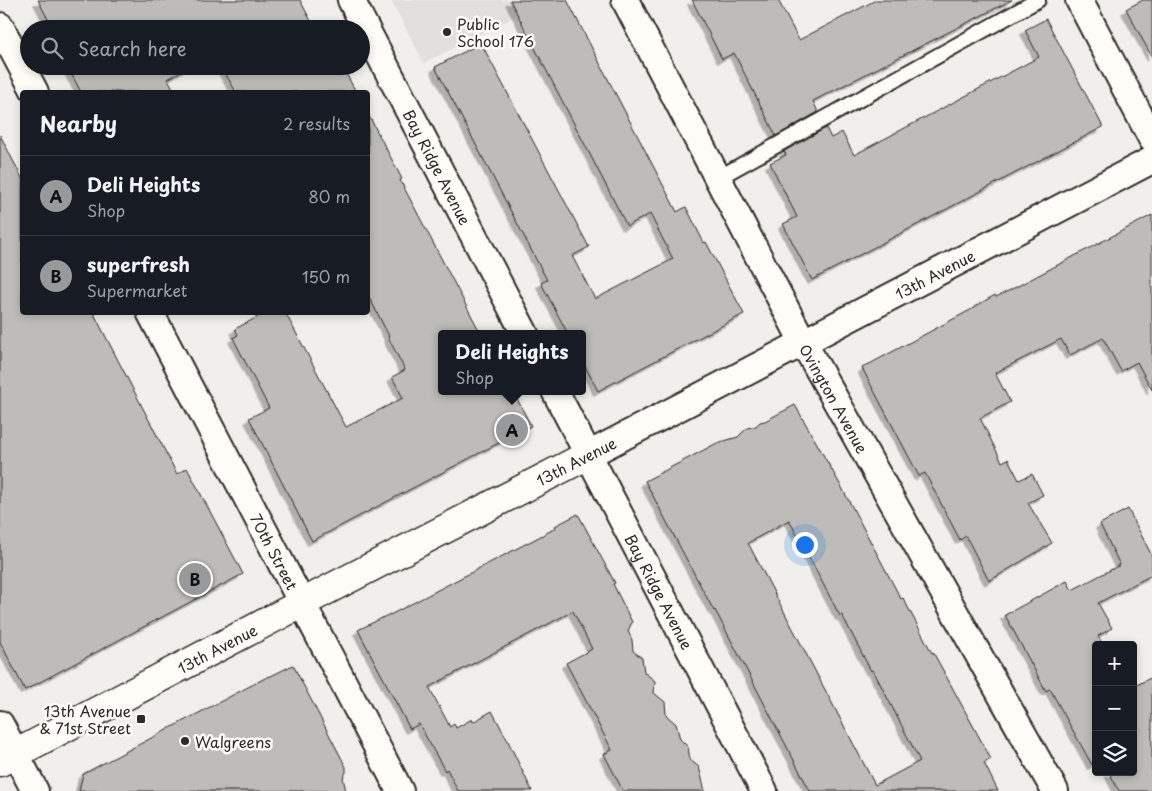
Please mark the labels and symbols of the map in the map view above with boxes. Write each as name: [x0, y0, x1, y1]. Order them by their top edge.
place label: Public School 176: [457, 12, 534, 52]
marker: Public School 176: [441, 26, 453, 38]
street label: Bay Ridge Avenue: [398, 105, 478, 229]
street label: 13th Avenue: [890, 243, 979, 304]
street label: Ovington Avenue: [795, 339, 874, 457]
pin: A: [496, 411, 528, 449]
street label: 13th Avenue: [532, 431, 620, 491]
street label: 70th Street: [245, 509, 304, 594]
street label: Bay Ridge Avenue: [620, 529, 699, 653]
your location: [792, 532, 818, 558]
pin: B: [179, 560, 211, 598]
street label: 13th Avenue: [173, 617, 261, 678]
place label: 13th Avenue & 71st Street: [40, 699, 131, 739]
marker: 13th Avenue & 71st Street: [135, 713, 147, 725]
place label: Walgreens: [195, 730, 271, 753]
marker: Walgreens: [179, 735, 191, 747]

